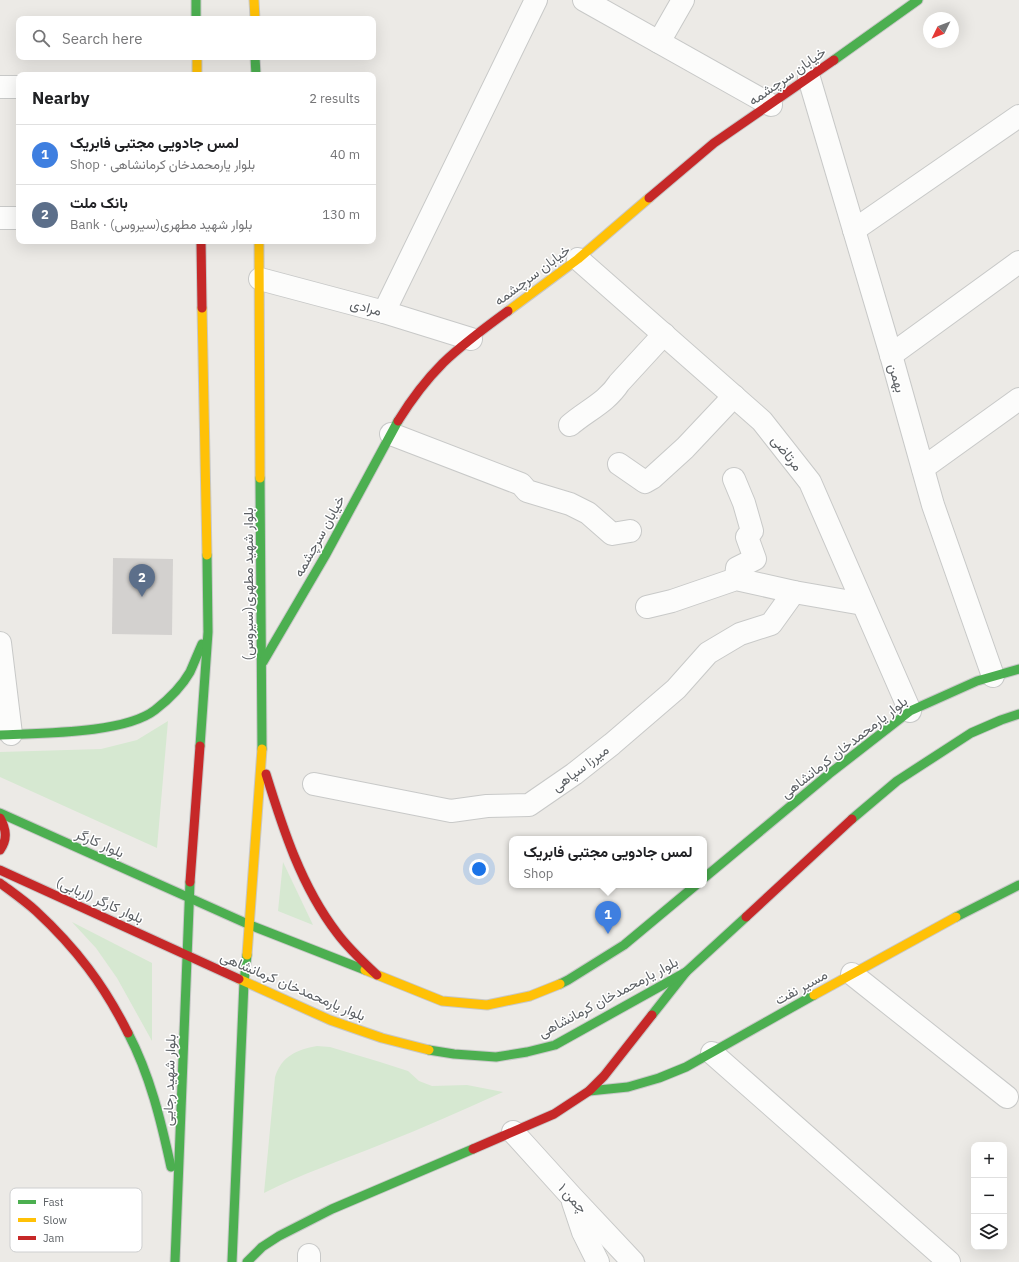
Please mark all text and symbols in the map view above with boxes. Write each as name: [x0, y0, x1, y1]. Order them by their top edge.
north arrow: [923, 12, 959, 48]
search box: [16, 16, 376, 60]
icon: search: [30, 27, 52, 49]
text: Search here: [62, 29, 142, 48]
street label: خیابان سرچشمه: [745, 43, 830, 110]
text: Nearby: [32, 87, 90, 109]
text: 2 results: [309, 90, 360, 107]
text: لمس جادویی مجتبی فابریک: [70, 133, 239, 152]
text: 1: [41, 146, 49, 163]
text: 40 m: [330, 146, 360, 163]
text: Shop · بلوار یارمحمدخان کرمانشاهی: [70, 156, 255, 173]
text: بانک ملت: [70, 193, 128, 212]
text: 2: [41, 206, 49, 223]
text: 130 m: [322, 206, 360, 223]
text: Bank · بلوار شهید مطهری(سیروس): [70, 216, 252, 233]
street label: خیابان سرچشمه: [490, 241, 574, 310]
street label: مرادی: [348, 294, 384, 320]
street label: بهمن: [884, 361, 910, 395]
street label: مرتاضی: [767, 431, 807, 475]
street label: خیابان سرچشمه: [289, 492, 350, 580]
street label: بلوار شهید مطهری(سیروس): [239, 507, 257, 661]
pin: 2: [129, 564, 155, 597]
street label: بلوار یارمحمدخان کرمانشاهی: [777, 692, 911, 802]
street label: میرزا سپاهی: [548, 741, 613, 796]
street label: بلوار کارگر: [72, 824, 127, 862]
popup: [509, 836, 707, 888]
text: لمس جادویی مجتبی فابریک: [524, 842, 692, 861]
your location: [469, 859, 489, 879]
text: Shop: [524, 865, 553, 882]
street label: بلوار کارگر (اربابی): [53, 873, 147, 927]
pin: 1: [595, 901, 621, 934]
street label: بلوار یارمحمدخان کرمانشاهی: [218, 947, 368, 1025]
street label: بلوار یارمحمدخان کرمانشاهی: [535, 952, 681, 1042]
street label: مسیر نفت: [771, 965, 831, 1009]
street label: بلوار شهید رجایی: [158, 1034, 180, 1126]
map controls: [971, 1142, 1007, 1250]
button: +: [971, 1142, 1007, 1178]
button: −: [971, 1178, 1007, 1214]
street label: چمن ۱: [554, 1179, 591, 1218]
legend: [10, 1188, 142, 1252]
text: Fast: [43, 1195, 64, 1209]
text: Slow: [43, 1213, 67, 1227]
button: layers: [971, 1214, 1007, 1250]
text: Jam: [43, 1231, 64, 1245]

